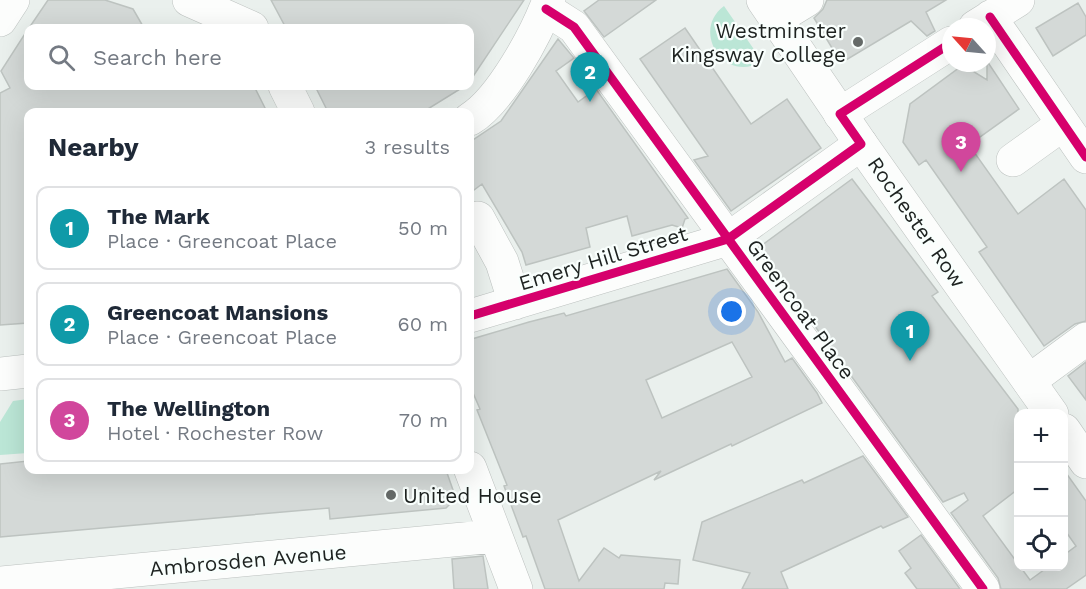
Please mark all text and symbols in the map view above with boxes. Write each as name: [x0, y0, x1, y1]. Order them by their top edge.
place label: Westminster Kingsway College: [671, 18, 846, 67]
north arrow: [942, 18, 996, 72]
search box: [24, 24, 474, 90]
marker: Westminster Kingsway College: [851, 35, 865, 49]
icon: search: [45, 41, 78, 74]
text: Search here: [93, 45, 222, 70]
pin: 2: [570, 52, 610, 102]
pin: 3: [942, 122, 980, 172]
text: Nearby: [48, 132, 139, 162]
text: 3 results: [365, 135, 450, 159]
street label: Rochester Row: [863, 152, 971, 292]
text: The Mark: [107, 204, 210, 229]
text: 1: [65, 216, 74, 240]
text: 50 m: [398, 216, 448, 240]
street label: Emery Hill Street: [516, 220, 691, 296]
text: Place · Greencoat Place: [107, 229, 337, 253]
street label: Greencoat Place: [742, 234, 860, 384]
your location: [717, 297, 746, 326]
text: Greencoat Mansions: [107, 300, 328, 325]
text: 2: [64, 312, 75, 336]
text: 60 m: [398, 312, 448, 336]
pin: 1: [890, 312, 930, 361]
text: Place · Greencoat Place: [107, 325, 337, 349]
text: The Wellington: [107, 396, 270, 421]
text: 3: [64, 408, 75, 432]
text: 70 m: [399, 408, 448, 432]
map controls: [1014, 409, 1068, 571]
button: +: [1014, 409, 1068, 463]
text: Hotel · Rochester Row: [107, 421, 323, 445]
button: −: [1014, 463, 1068, 517]
place label: United House: [403, 483, 542, 508]
marker: United House: [384, 488, 398, 502]
button: locate: [1014, 517, 1068, 571]
street label: Ambrosden Avenue: [148, 539, 348, 581]

